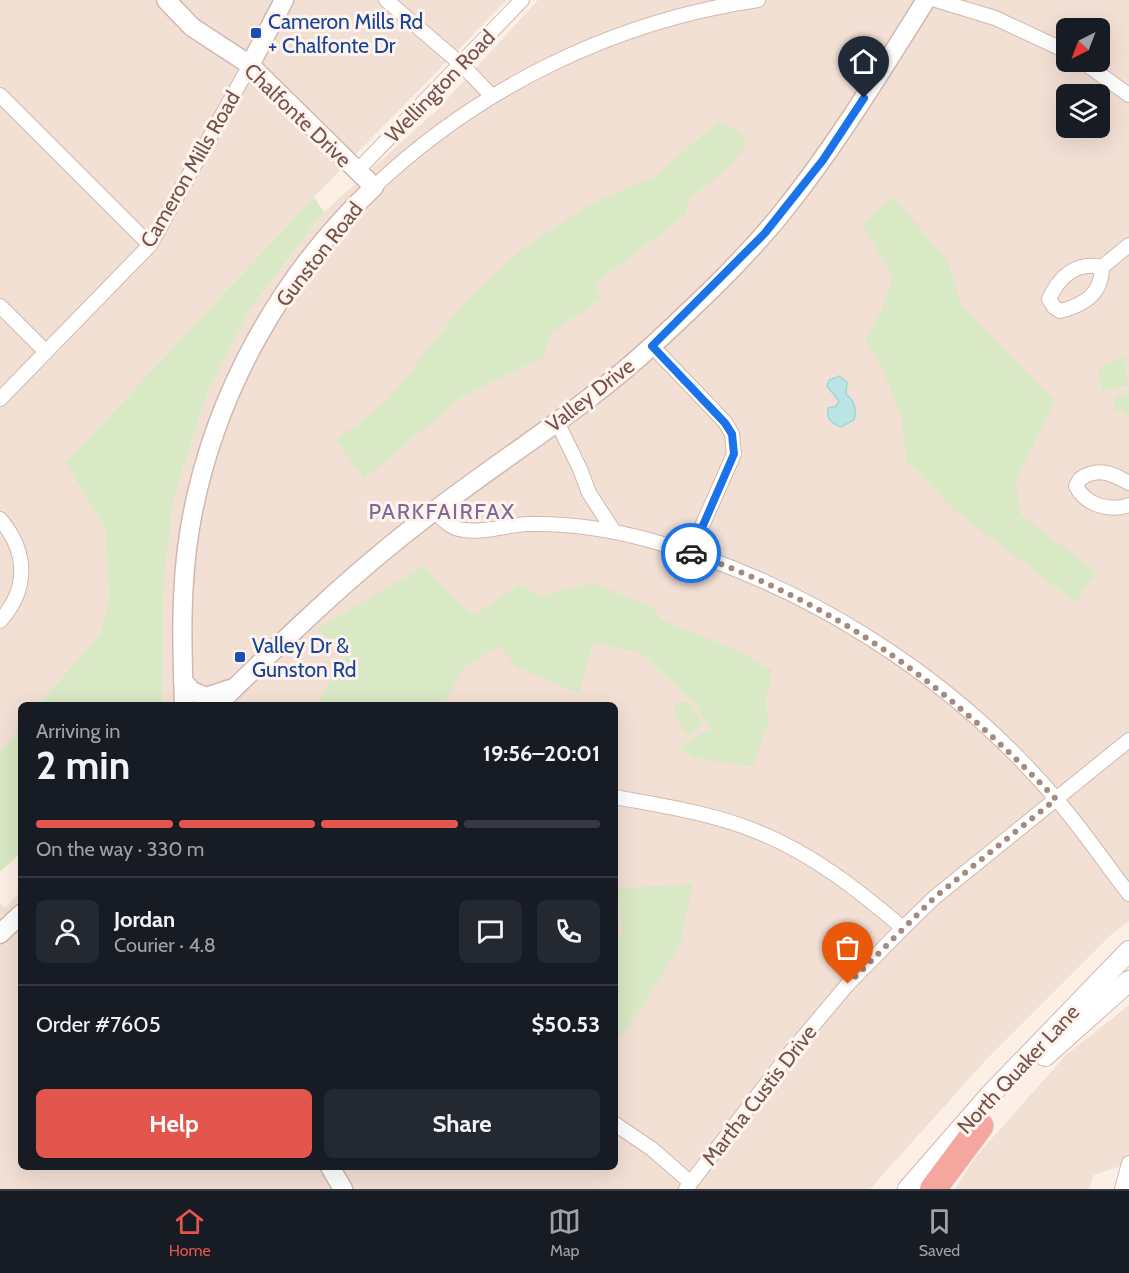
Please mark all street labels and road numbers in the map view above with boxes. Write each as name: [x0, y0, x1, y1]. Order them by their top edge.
street label: Wellington Road: [380, 24, 500, 148]
street label: Chalfonte Drive: [239, 58, 357, 172]
street label: Cameron Mills Road: [135, 86, 245, 252]
street label: Gunston Road: [270, 197, 368, 311]
street label: Valley Drive: [541, 353, 639, 437]
street label: North Quaker Lane: [952, 999, 1084, 1139]
street label: Martha Custis Drive: [696, 1020, 822, 1170]

